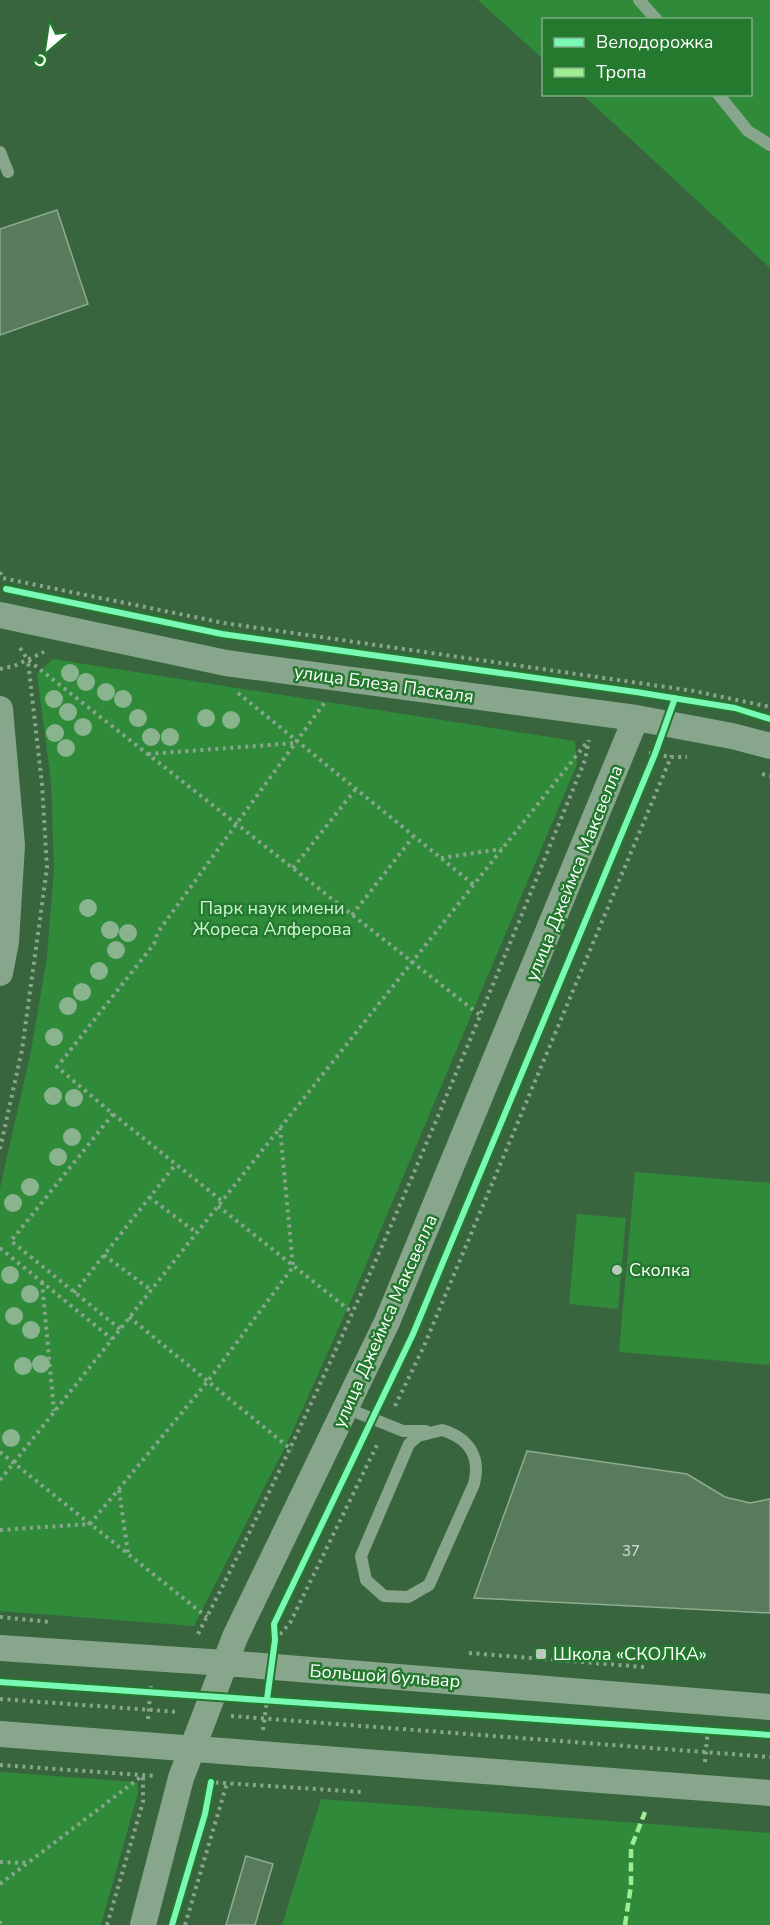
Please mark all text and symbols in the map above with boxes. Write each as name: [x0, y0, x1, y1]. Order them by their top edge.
north arrow: [18, 18, 78, 78]
legend: [542, 18, 752, 96]
text: Велодорожка: [596, 30, 713, 54]
text: С: [31, 48, 51, 73]
text: Тропа: [596, 60, 647, 84]
street label: улица Блеза Паскаля: [293, 660, 475, 708]
street label: улица Джеймса Максвелла: [520, 761, 628, 985]
park label: Парк наук имени Жореса Алферова: [193, 896, 351, 941]
street label: улица Джеймса Максвелла: [327, 1211, 443, 1431]
place label: Сколка: [629, 1258, 690, 1282]
marker: Сколка: [610, 1263, 624, 1277]
house number: 37: [622, 1541, 640, 1561]
place label: Школа «СКОЛКА»: [553, 1642, 707, 1666]
marker: Школа «СКОЛКА»: [534, 1647, 548, 1661]
street label: Большой бульвар: [309, 1659, 461, 1693]

